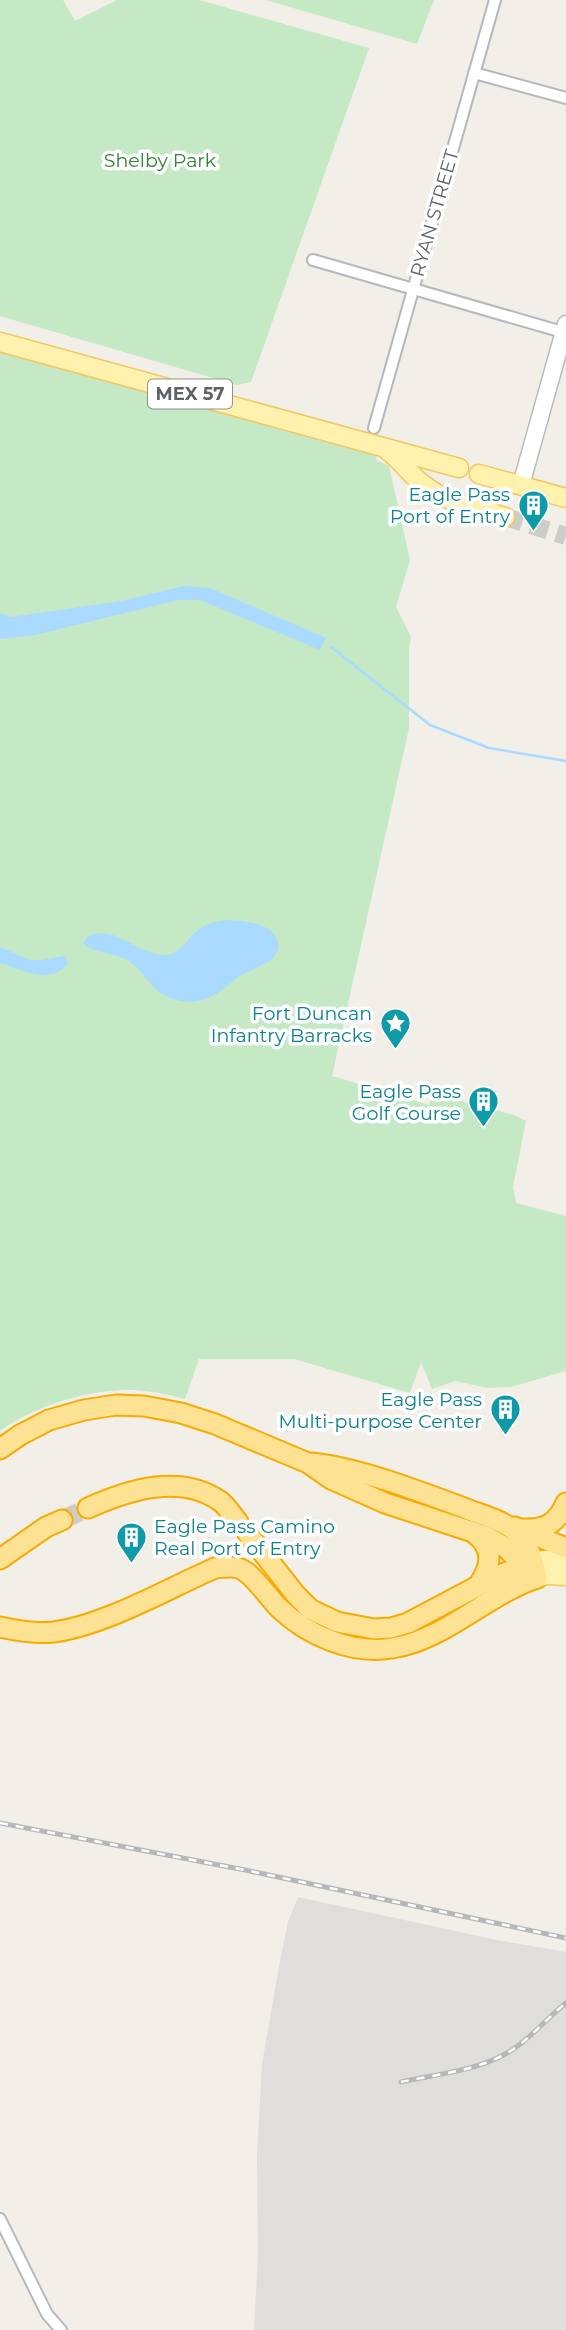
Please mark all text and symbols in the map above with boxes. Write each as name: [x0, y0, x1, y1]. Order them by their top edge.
street label: RYAN STREET: [405, 147, 464, 279]
park label: Shelby Park: [104, 149, 217, 172]
road number: MEX 57: [148, 380, 232, 408]
place label: Eagle Pass Port of Entry: [390, 483, 511, 528]
building icon: Eagle Pass Port of Entry: [516, 488, 550, 532]
place label: Fort Duncan Infantry Barracks: [211, 1002, 372, 1047]
place icon: Fort Duncan Infantry Barracks: [378, 1007, 412, 1051]
place label: Eagle Pass Golf Course: [352, 1080, 461, 1125]
building icon: Eagle Pass Golf Course: [467, 1085, 501, 1129]
place label: Eagle Pass Multi-purpose Center: [279, 1388, 482, 1433]
building icon: Eagle Pass Multi-purpose Center: [488, 1393, 522, 1437]
place label: Eagle Pass Camino Real Port of Entry: [154, 1515, 335, 1560]
building icon: Eagle Pass Camino Real Port of Entry: [114, 1520, 148, 1564]

